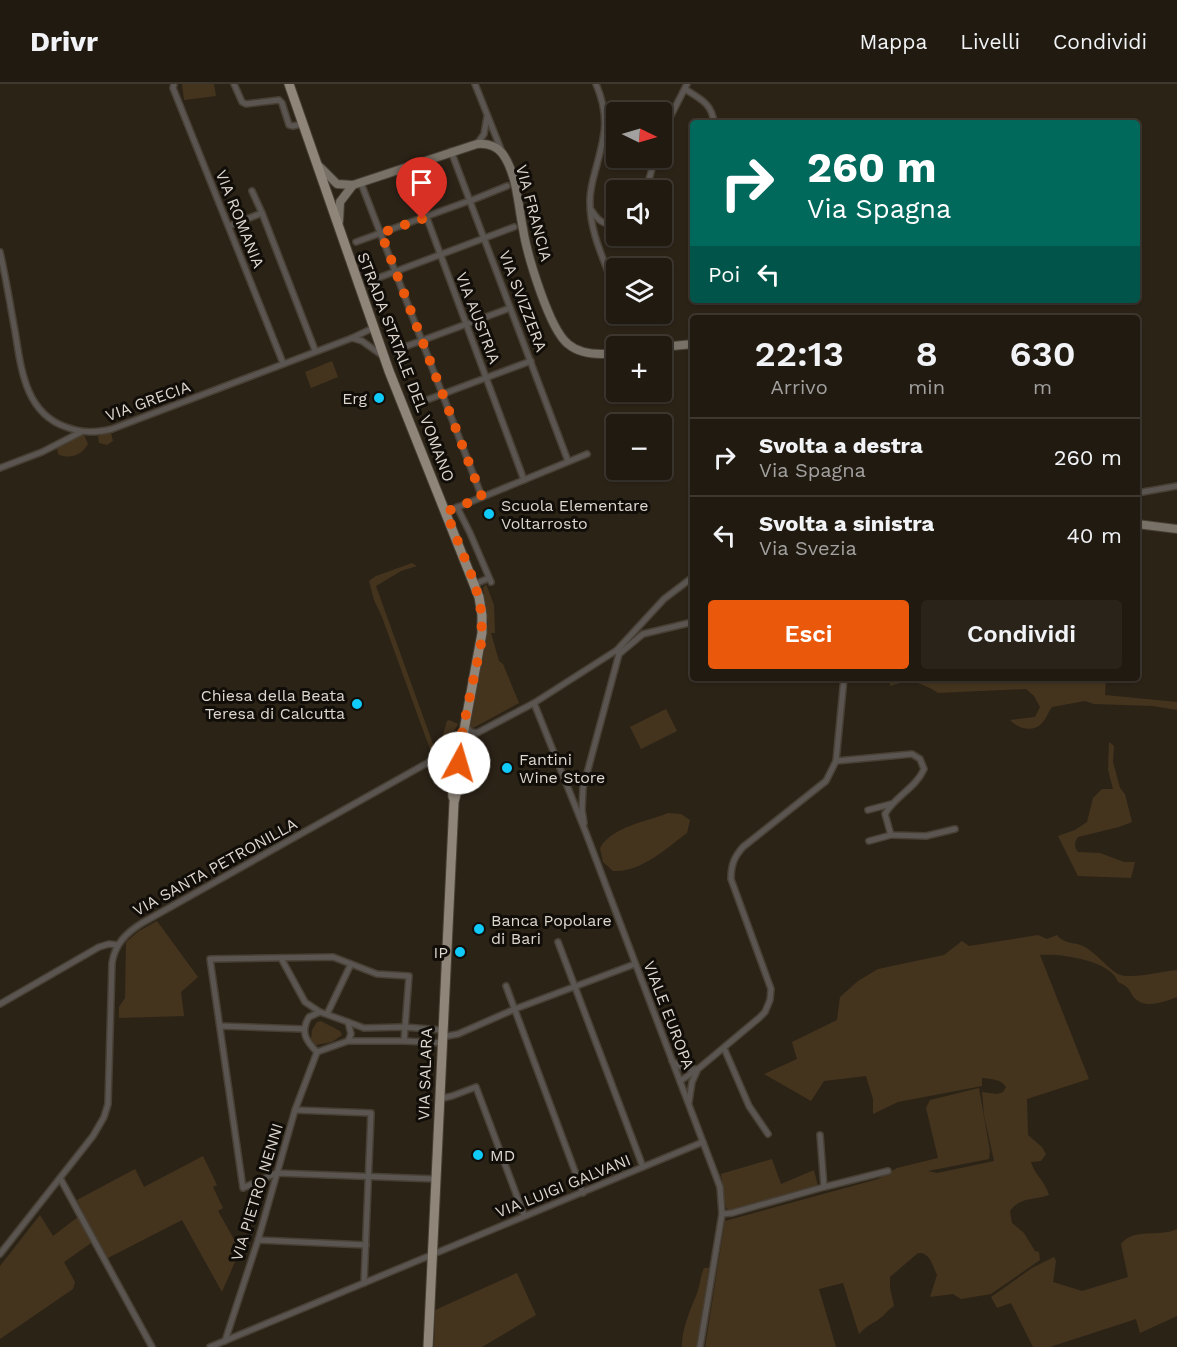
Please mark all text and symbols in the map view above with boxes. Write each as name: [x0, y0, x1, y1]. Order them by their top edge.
text: Drivr: [30, 25, 98, 58]
text: Mappa: [859, 29, 927, 54]
text: Livelli: [960, 29, 1020, 54]
text: Condividi: [1053, 29, 1147, 54]
north arrow: [606, 102, 672, 168]
map controls: [606, 102, 672, 480]
text: 260 m: [807, 143, 937, 192]
icon: right: [708, 144, 786, 222]
pin: [396, 157, 447, 219]
street label: VIA FRANCIA: [512, 163, 556, 264]
icon: arrive: [405, 166, 438, 199]
street label: VIA ROMANIA: [212, 167, 268, 271]
button: sound: [606, 180, 672, 246]
text: Via Spagna: [807, 193, 951, 225]
street label: VIA SVIZZERA: [495, 248, 551, 355]
street label: STRADA STATALE DEL VOMANO: [353, 250, 459, 484]
button: layers: [606, 258, 672, 324]
icon: left: [752, 258, 785, 291]
text: Poi: [708, 262, 740, 287]
street label: VIA AUSTRIA: [452, 269, 504, 367]
text: 22:13: [754, 333, 844, 375]
text: 8: [915, 333, 938, 375]
text: 630: [1009, 333, 1076, 375]
button: +: [606, 336, 672, 402]
text: Arrivo: [771, 375, 828, 399]
text: min: [908, 375, 945, 399]
text: m: [1033, 375, 1052, 399]
street label: VIA GRECIA: [103, 377, 193, 425]
place label: Erg: [342, 389, 367, 408]
marker: Erg: [372, 391, 386, 405]
button: −: [606, 414, 672, 480]
text: Svolta a destra: [759, 433, 923, 458]
icon: right: [708, 441, 741, 474]
text: 260 m: [1054, 445, 1122, 470]
text: Via Spagna: [759, 458, 866, 482]
place label: Scuola Elementare Voltarrosto: [501, 496, 649, 533]
marker: Scuola Elementare Voltarrosto: [482, 507, 496, 521]
text: Svolta a sinistra: [759, 511, 934, 536]
icon: left: [708, 519, 741, 552]
text: 40 m: [1066, 523, 1122, 548]
text: Via Svezia: [759, 536, 857, 560]
button: Esci: [708, 600, 909, 669]
button: Condividi: [921, 600, 1122, 669]
place label: Chiesa della Beata Teresa di Calcutta: [201, 686, 345, 723]
marker: Chiesa della Beata Teresa di Calcutta: [350, 697, 364, 711]
position arrow: [427, 731, 491, 795]
place label: Fantini Wine Store: [519, 750, 605, 787]
marker: Fantini Wine Store: [500, 761, 514, 775]
street label: VIA SANTA PETRONILLA: [130, 814, 301, 920]
place label: Banca Popolare di Bari: [491, 911, 612, 948]
marker: Banca Popolare di Bari: [472, 922, 486, 936]
place label: IP: [434, 943, 448, 962]
marker: IP: [453, 945, 467, 959]
street label: VIALE EUROPA: [640, 958, 699, 1072]
street label: VIA SALARA: [414, 1027, 436, 1121]
street label: VIA PIETRO NENNI: [227, 1121, 287, 1263]
place label: MD: [490, 1146, 515, 1165]
marker: MD: [471, 1148, 485, 1162]
street label: VIA LUIGI GALVANI: [493, 1150, 633, 1222]

